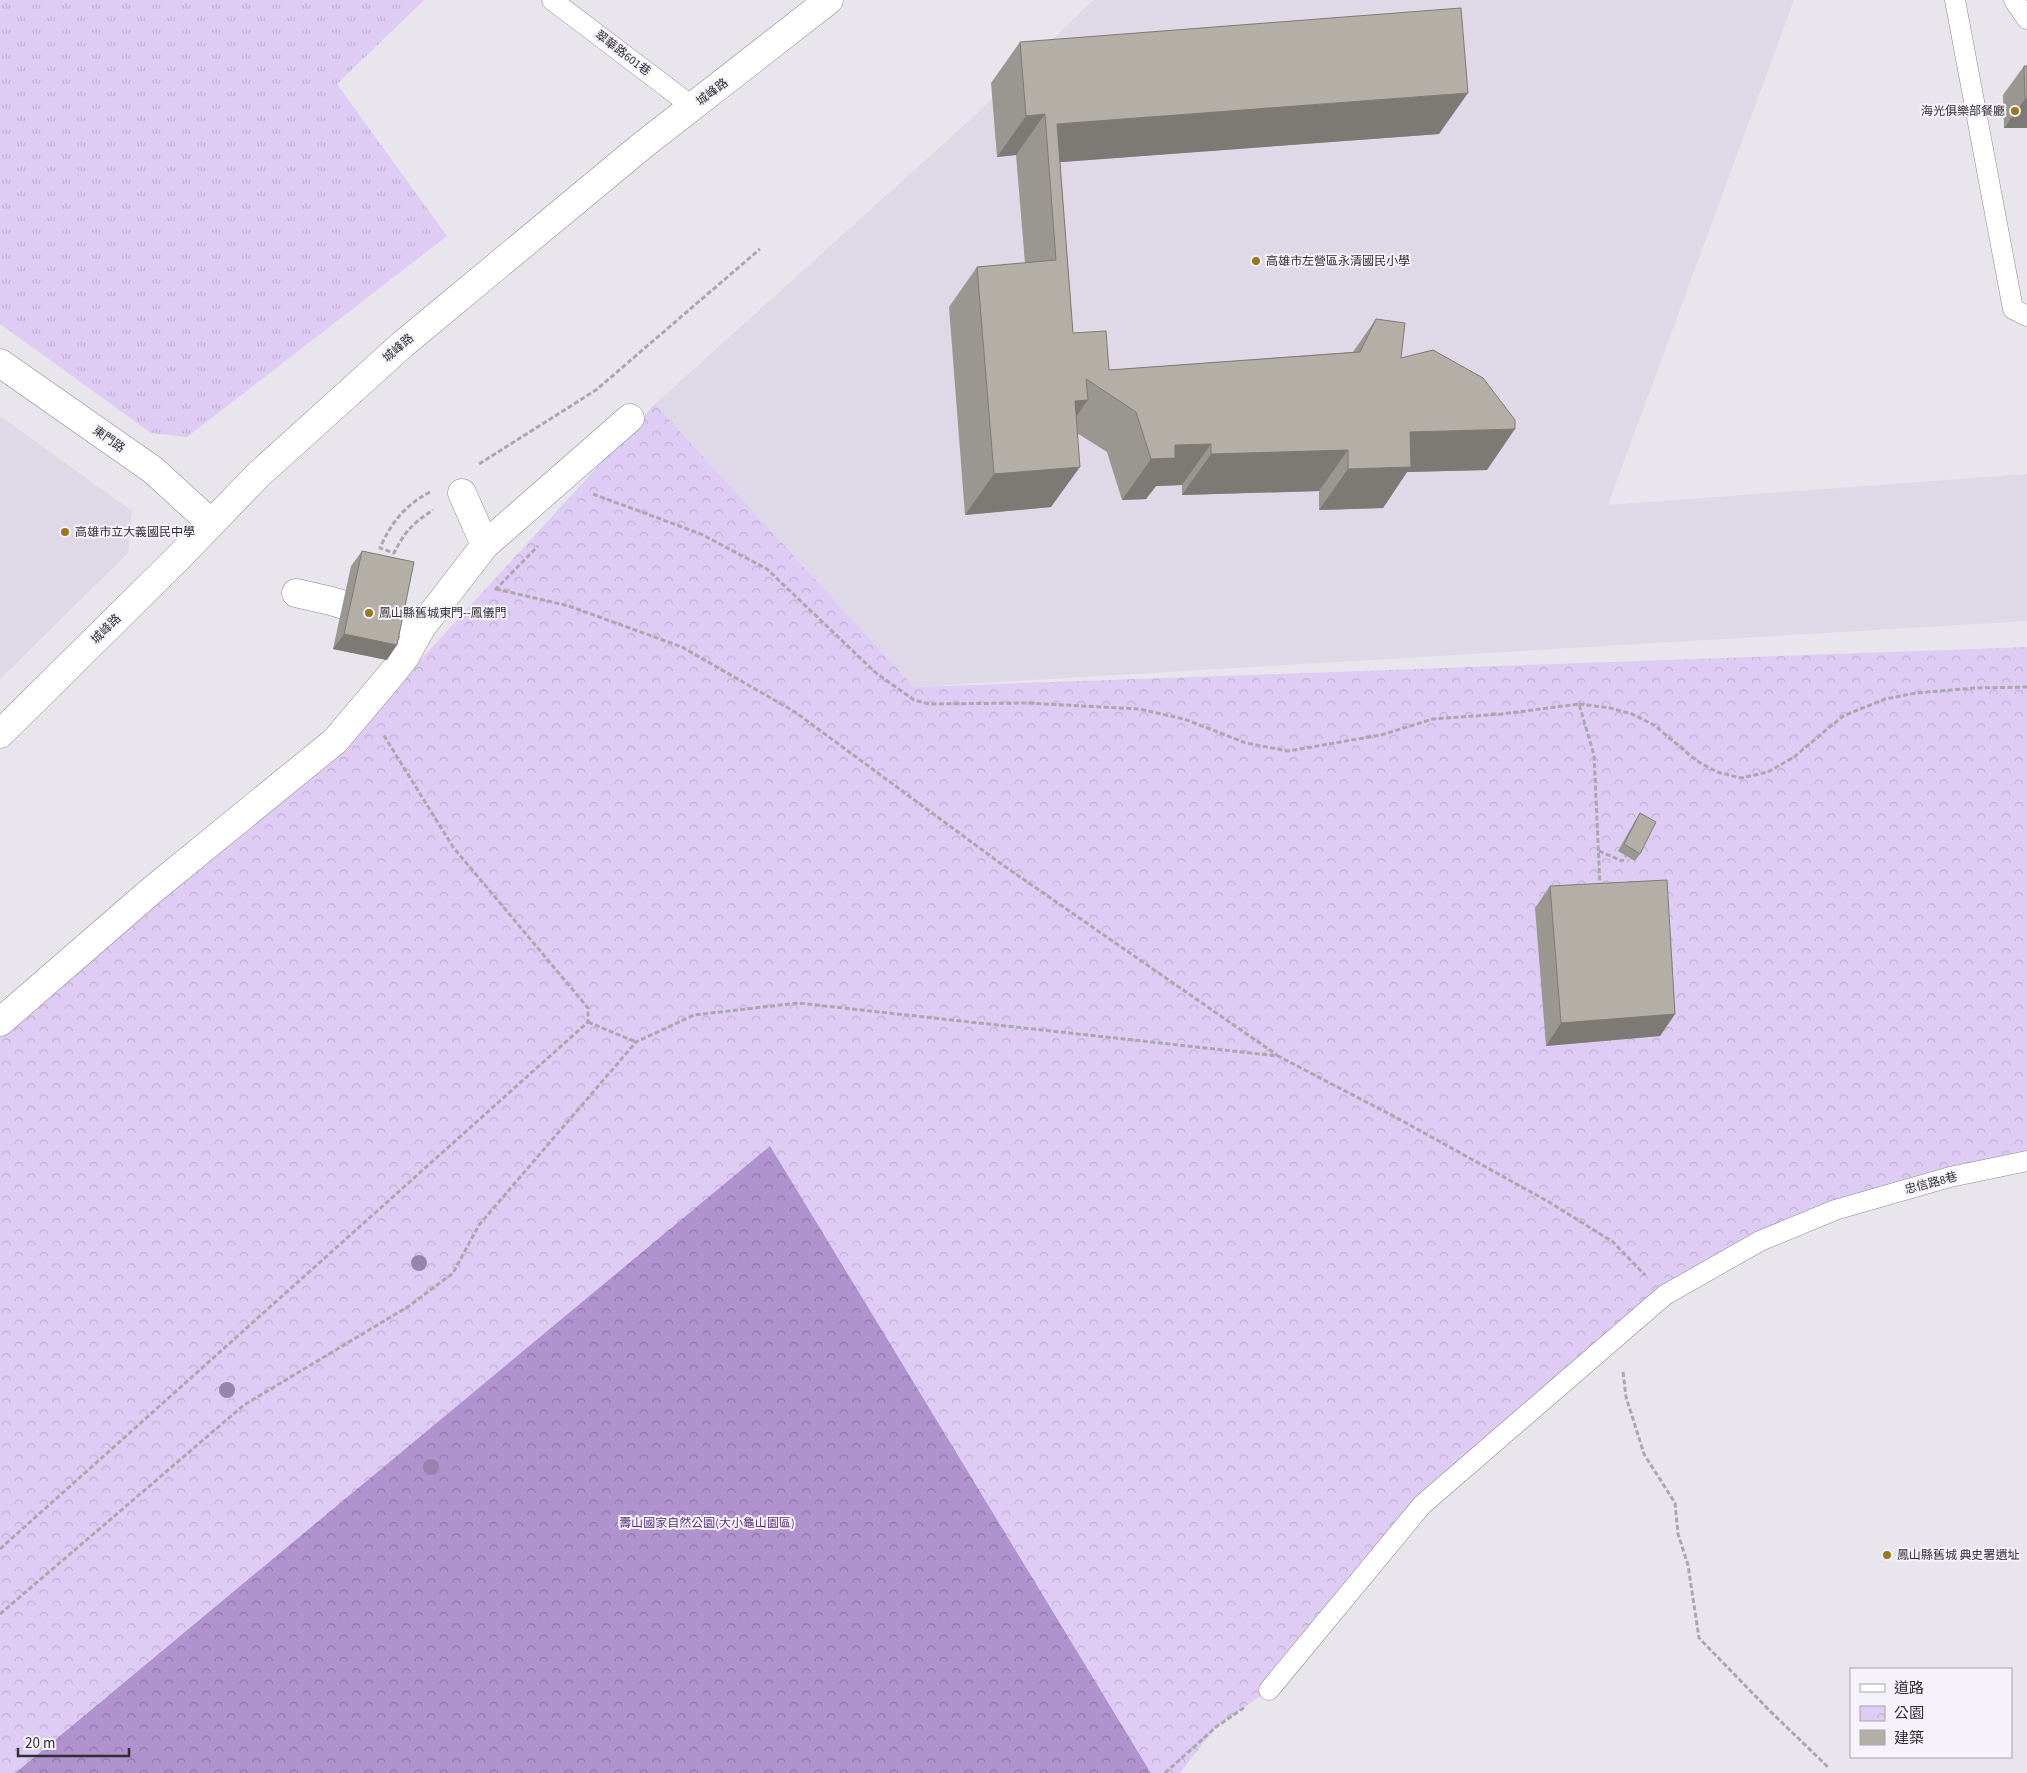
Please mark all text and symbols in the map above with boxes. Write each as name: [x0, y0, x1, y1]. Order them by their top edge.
street label: 翠華路601巷: [591, 27, 654, 80]
street label: 城峰路: [693, 75, 732, 110]
place label: 海光俱樂部餐廳: [1921, 103, 2005, 120]
marker: 海光俱樂部餐廳: [2009, 105, 2021, 117]
place label: 高雄市左營區永清國民小學: [1266, 253, 1410, 270]
marker: 高雄市左營區永清國民小學: [1250, 255, 1262, 267]
street label: 城峰路: [379, 330, 417, 367]
street label: 東門路: [89, 422, 128, 457]
place label: 高雄市立大義國民中學: [75, 524, 195, 541]
marker: 高雄市立大義國民中學: [59, 526, 71, 538]
place label: 鳳山縣舊城東門--鳳儀門: [379, 605, 506, 622]
marker: 鳳山縣舊城東門--鳳儀門: [363, 607, 375, 619]
street label: 城峰路: [88, 611, 125, 648]
street label: 忠信路8巷: [1903, 1168, 1959, 1199]
park label: 壽山國家自然公園(大小龜山園區): [619, 1515, 795, 1532]
place label: 鳳山縣舊城 典史署遺址: [1897, 1547, 2019, 1564]
marker: 鳳山縣舊城 典史署遺址: [1881, 1549, 1893, 1561]
legend: [1850, 1668, 2012, 1758]
text: 道路: [1894, 1678, 1924, 1699]
text: 公園: [1894, 1703, 1924, 1724]
scale bar: [18, 1726, 129, 1758]
text: 建築: [1894, 1728, 1924, 1749]
text: 20 m: [25, 1733, 55, 1754]

